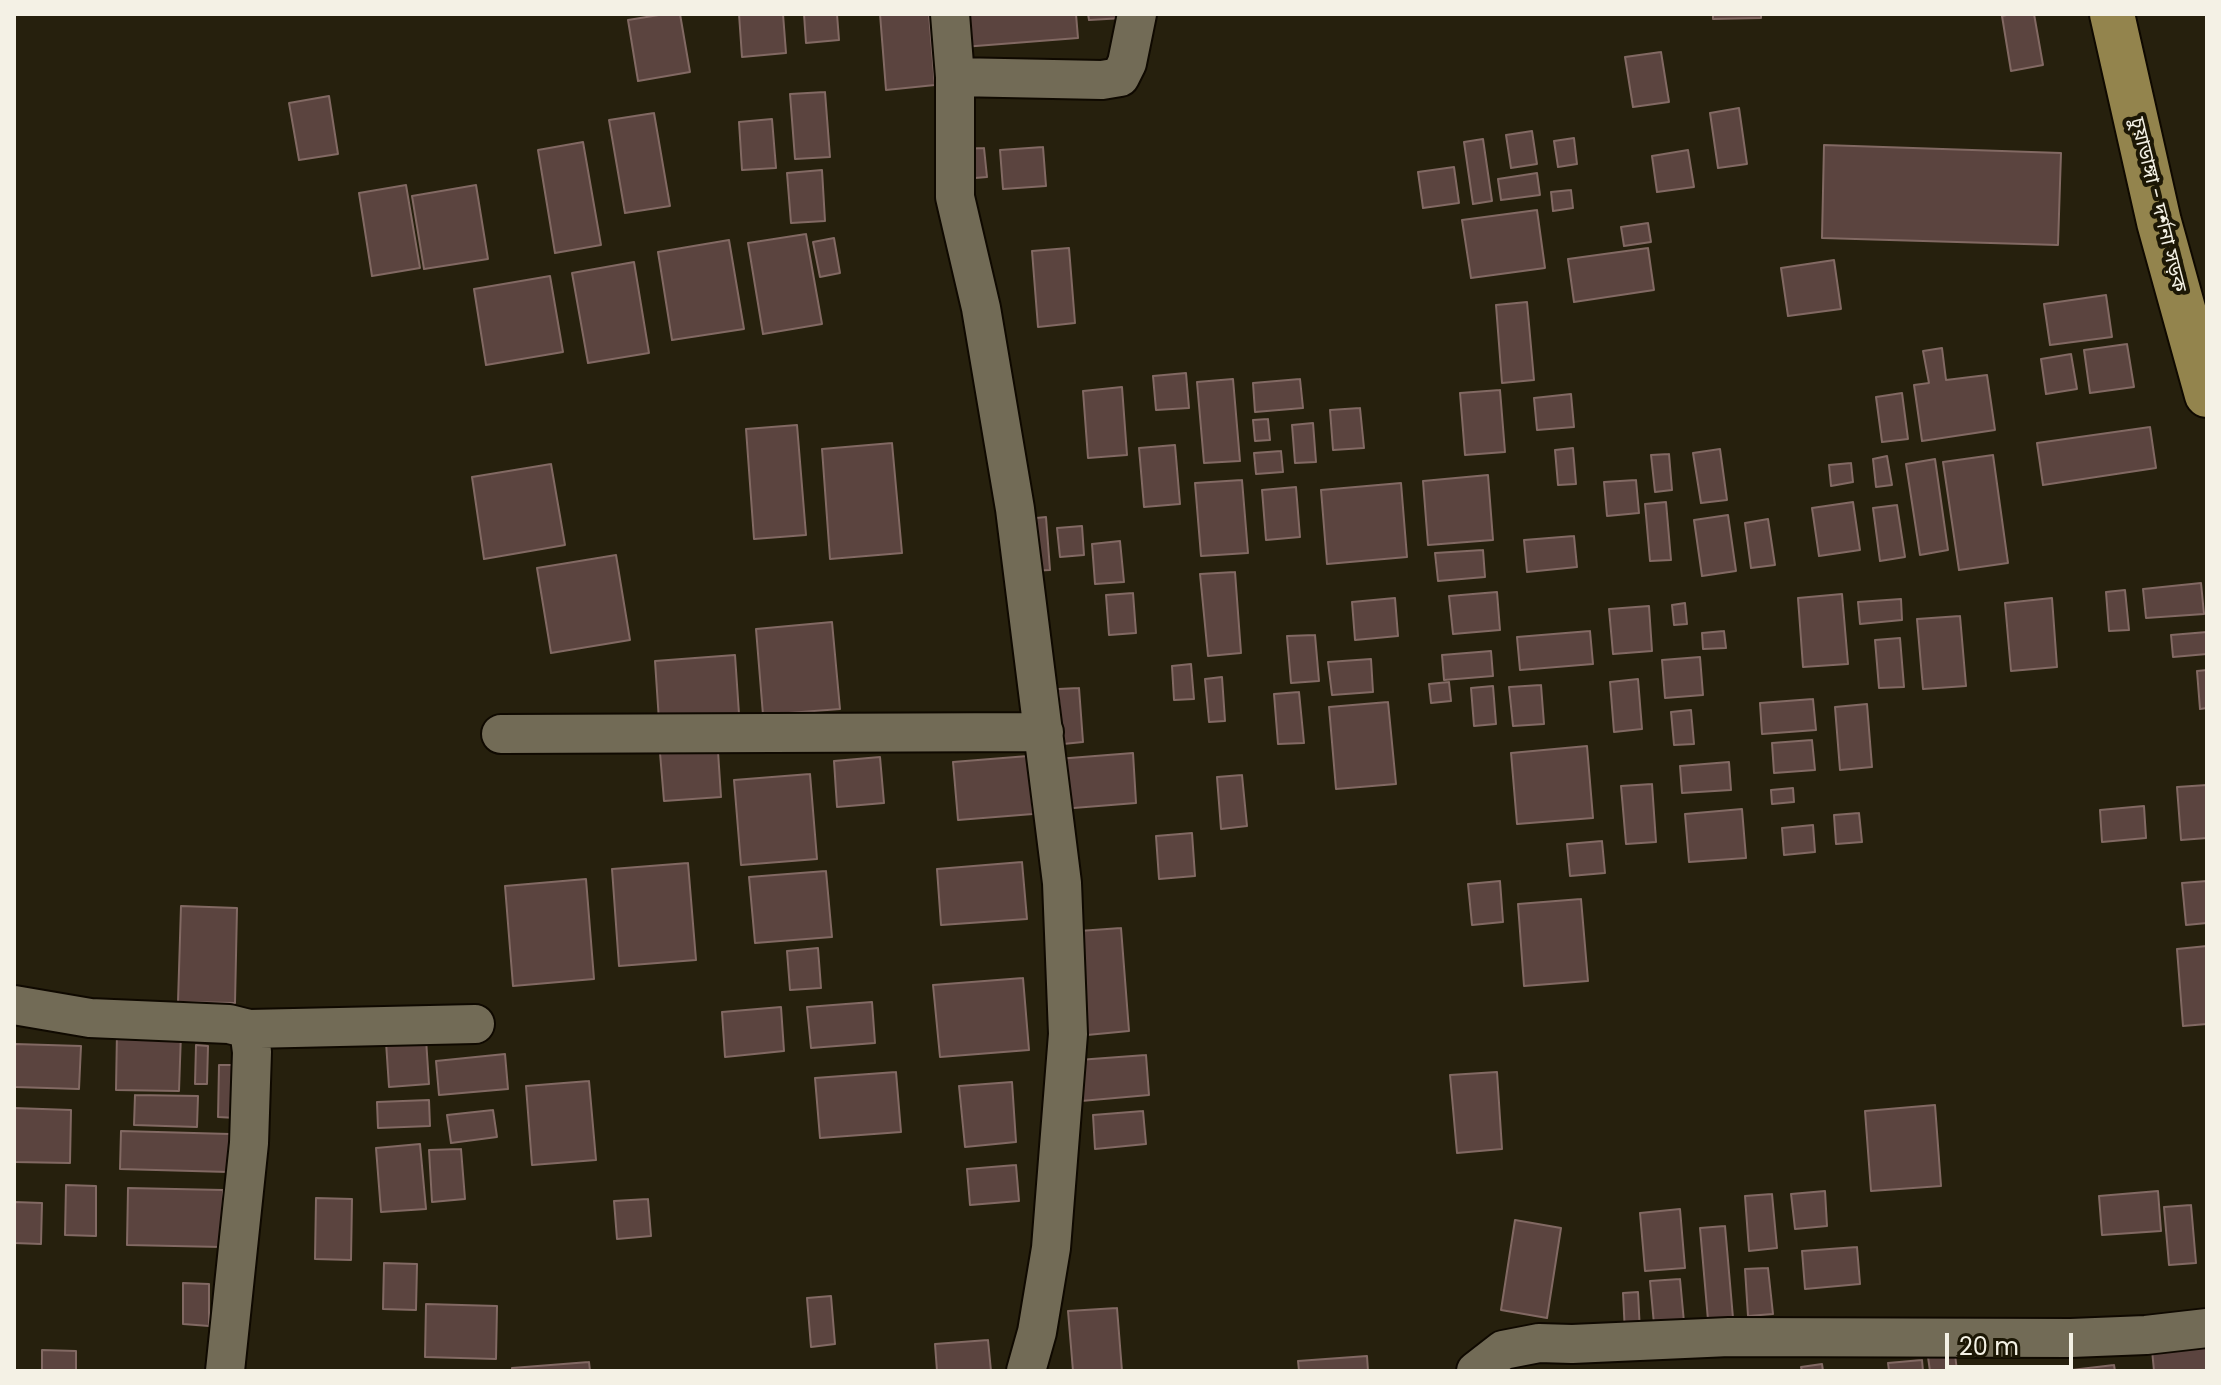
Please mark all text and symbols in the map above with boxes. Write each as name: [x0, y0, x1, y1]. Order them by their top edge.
street label: চুয়াডাঙ্গা - দর্শনা সড়ক: [2124, 115, 2190, 295]
scale bar: [1949, 1317, 2077, 1367]
text: 20 m: [1959, 1330, 2019, 1363]

